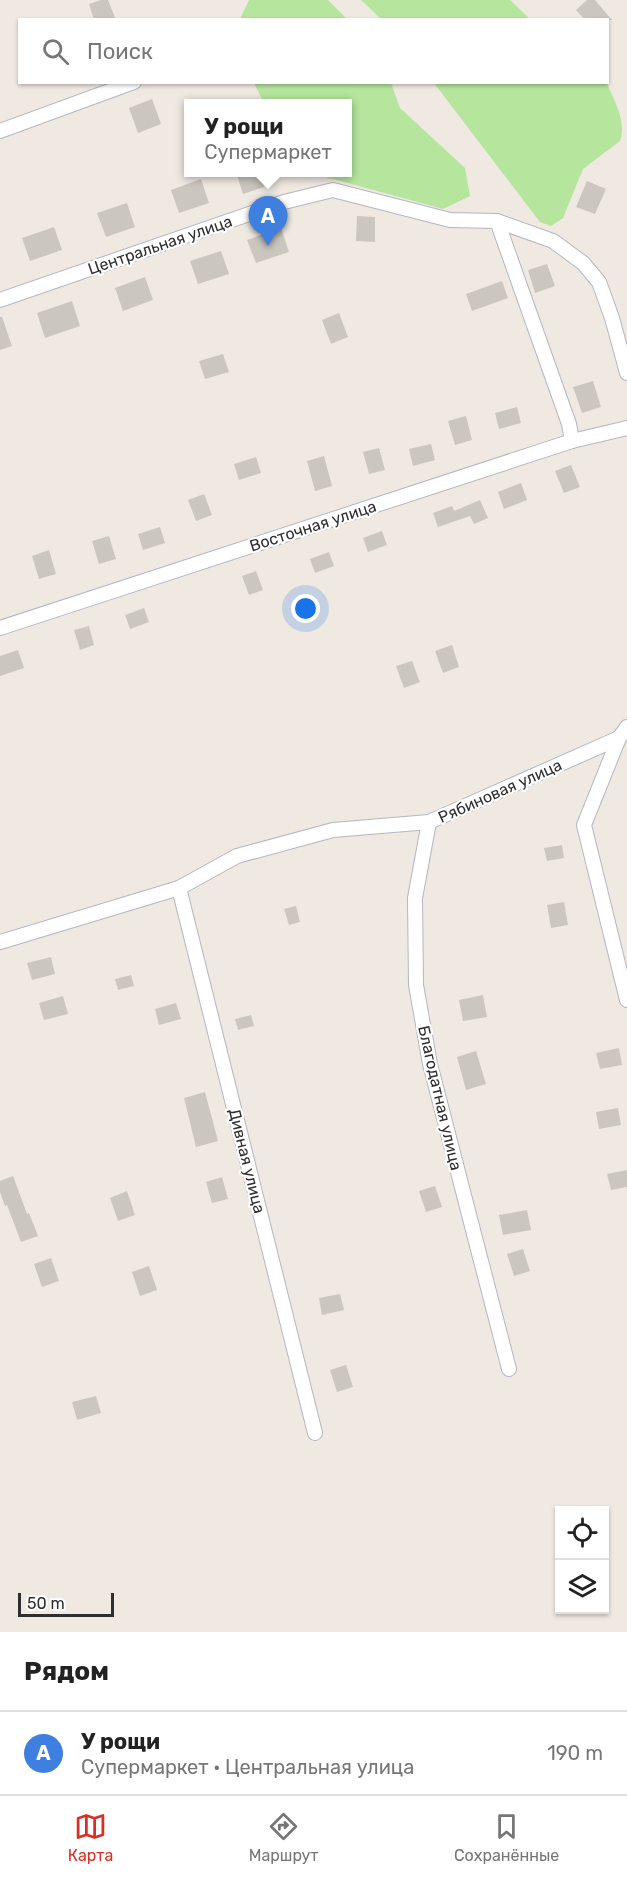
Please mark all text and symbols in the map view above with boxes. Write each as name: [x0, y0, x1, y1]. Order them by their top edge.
search box: [18, 18, 609, 84]
icon: search: [39, 35, 72, 68]
text: Поиск: [87, 38, 153, 65]
popup: [184, 99, 352, 177]
text: У рощи: [204, 113, 283, 140]
text: Супермаркет: [204, 140, 332, 164]
pin: A: [248, 196, 288, 246]
street label: Центральная улица: [85, 211, 235, 279]
street label: Восточная улица: [247, 497, 379, 555]
your location: [291, 594, 320, 623]
street label: Рябиновая улица: [435, 755, 565, 827]
street label: Благодатная улица: [414, 1024, 466, 1172]
street label: Дивная улица: [225, 1107, 269, 1215]
map controls: [555, 1506, 609, 1614]
button: locate: [555, 1506, 609, 1560]
button: layers: [555, 1560, 609, 1614]
scale bar: [18, 1590, 114, 1618]
text: 50 m: [27, 1594, 65, 1613]
text: Рядом: [24, 1656, 109, 1687]
text: У рощи: [81, 1728, 160, 1755]
text: A: [36, 1741, 51, 1765]
text: 190 m: [547, 1741, 603, 1765]
text: Супермаркет · Центральная улица: [81, 1755, 414, 1779]
tab: Карта: [68, 1810, 113, 1865]
tab: Маршрут: [249, 1810, 319, 1865]
tab: Сохранённые: [454, 1810, 559, 1865]

